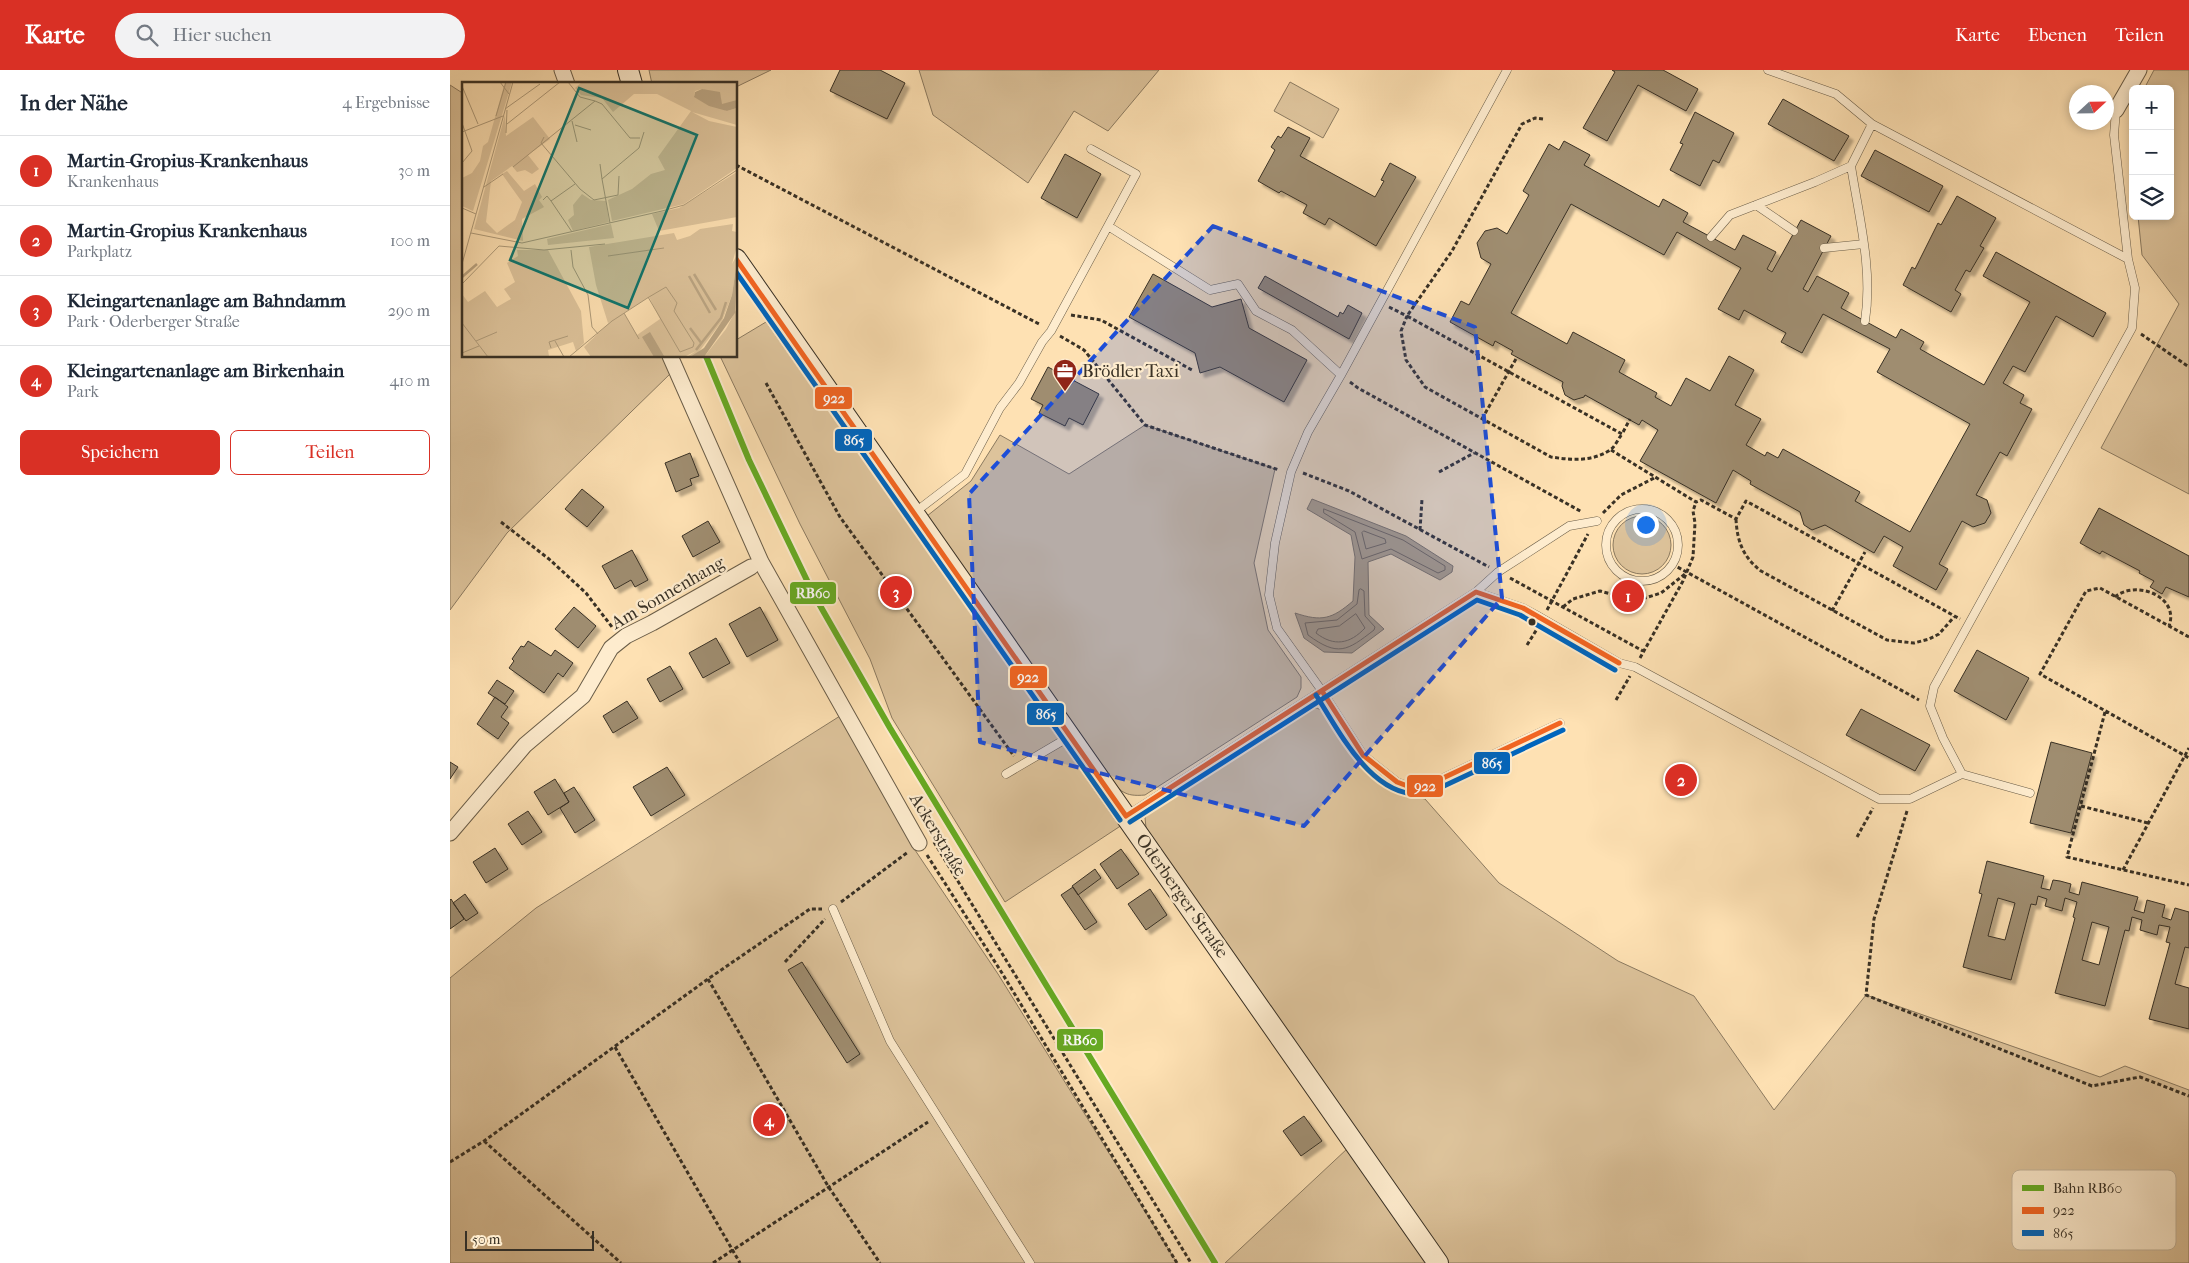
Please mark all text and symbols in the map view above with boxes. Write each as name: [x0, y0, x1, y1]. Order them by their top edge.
search box: [115, 13, 465, 58]
text: Karte: [25, 21, 85, 49]
icon: search: [133, 21, 161, 49]
text: Hier suchen: [173, 24, 272, 46]
text: Karte: [1955, 25, 2000, 46]
text: Ebenen: [2028, 25, 2087, 46]
text: Teilen: [2115, 25, 2164, 46]
inset map: [462, 82, 738, 358]
north arrow: [2069, 85, 2114, 130]
map controls: [2129, 85, 2174, 220]
button: +: [2129, 85, 2174, 130]
text: In der Nähe: [20, 91, 128, 115]
text: 4 Ergebnisse: [342, 93, 430, 112]
button: −: [2129, 130, 2174, 175]
text: Martin-Gropius-Krankenhaus: [67, 150, 308, 172]
text: 1: [33, 161, 39, 180]
text: 30 m: [398, 161, 430, 180]
text: Krankenhaus: [67, 172, 159, 191]
button: layers: [2129, 175, 2174, 220]
text: Martin-Gropius Krankenhaus: [67, 220, 307, 242]
text: 2: [32, 231, 40, 250]
text: 100 m: [390, 231, 430, 250]
text: Parkplatz: [67, 242, 132, 261]
text: Kleingartenanlage am Bahndamm: [67, 290, 346, 312]
text: 3: [33, 301, 39, 320]
text: 290 m: [388, 301, 430, 320]
text: Park · Oderberger Straße: [67, 312, 240, 331]
office icon: Brödler Taxi: [1052, 358, 1078, 392]
text: Kleingartenanlage am Birkenhain: [67, 360, 344, 382]
place label: Brödler Taxi: [1082, 361, 1180, 382]
text: 4: [31, 371, 41, 390]
text: 410 m: [389, 371, 430, 390]
text: Park: [67, 382, 99, 401]
line badge: 922: [814, 386, 853, 410]
text: 922: [822, 390, 845, 407]
line badge: 865: [834, 428, 873, 452]
button: Speichern: [20, 430, 220, 475]
button: Teilen: [230, 430, 430, 475]
text: 865: [844, 432, 864, 449]
your location: [1633, 512, 1659, 538]
street label: Am Sonnenhang: [607, 552, 729, 634]
pin: 3: [880, 573, 912, 611]
pin: 1: [1612, 577, 1644, 615]
line badge: RB60: [789, 581, 837, 605]
text: RB60: [796, 585, 831, 602]
unlabelled marker: [1527, 617, 1537, 627]
line badge: 922: [1009, 665, 1048, 689]
text: 922: [1016, 669, 1039, 686]
line badge: 865: [1026, 702, 1065, 726]
text: 865: [1036, 706, 1056, 723]
line badge: 865: [1473, 751, 1511, 775]
text: 865: [1482, 755, 1502, 772]
pin: 2: [1665, 761, 1697, 799]
line badge: 922: [1406, 774, 1444, 798]
text: 922: [1413, 778, 1436, 795]
street label: Ackerstraße: [905, 789, 971, 880]
street label: Oderberger Straße: [1131, 830, 1233, 962]
line badge: RB60: [1056, 1028, 1104, 1052]
text: RB60: [1063, 1032, 1098, 1049]
pin: 4: [753, 1101, 785, 1139]
legend: [2012, 1170, 2176, 1250]
text: Bahn RB60: [2053, 1180, 2122, 1197]
text: 922: [2053, 1202, 2075, 1219]
text: 865: [2053, 1225, 2074, 1242]
scale bar: [465, 1228, 594, 1251]
text: 50 m: [472, 1231, 500, 1248]

